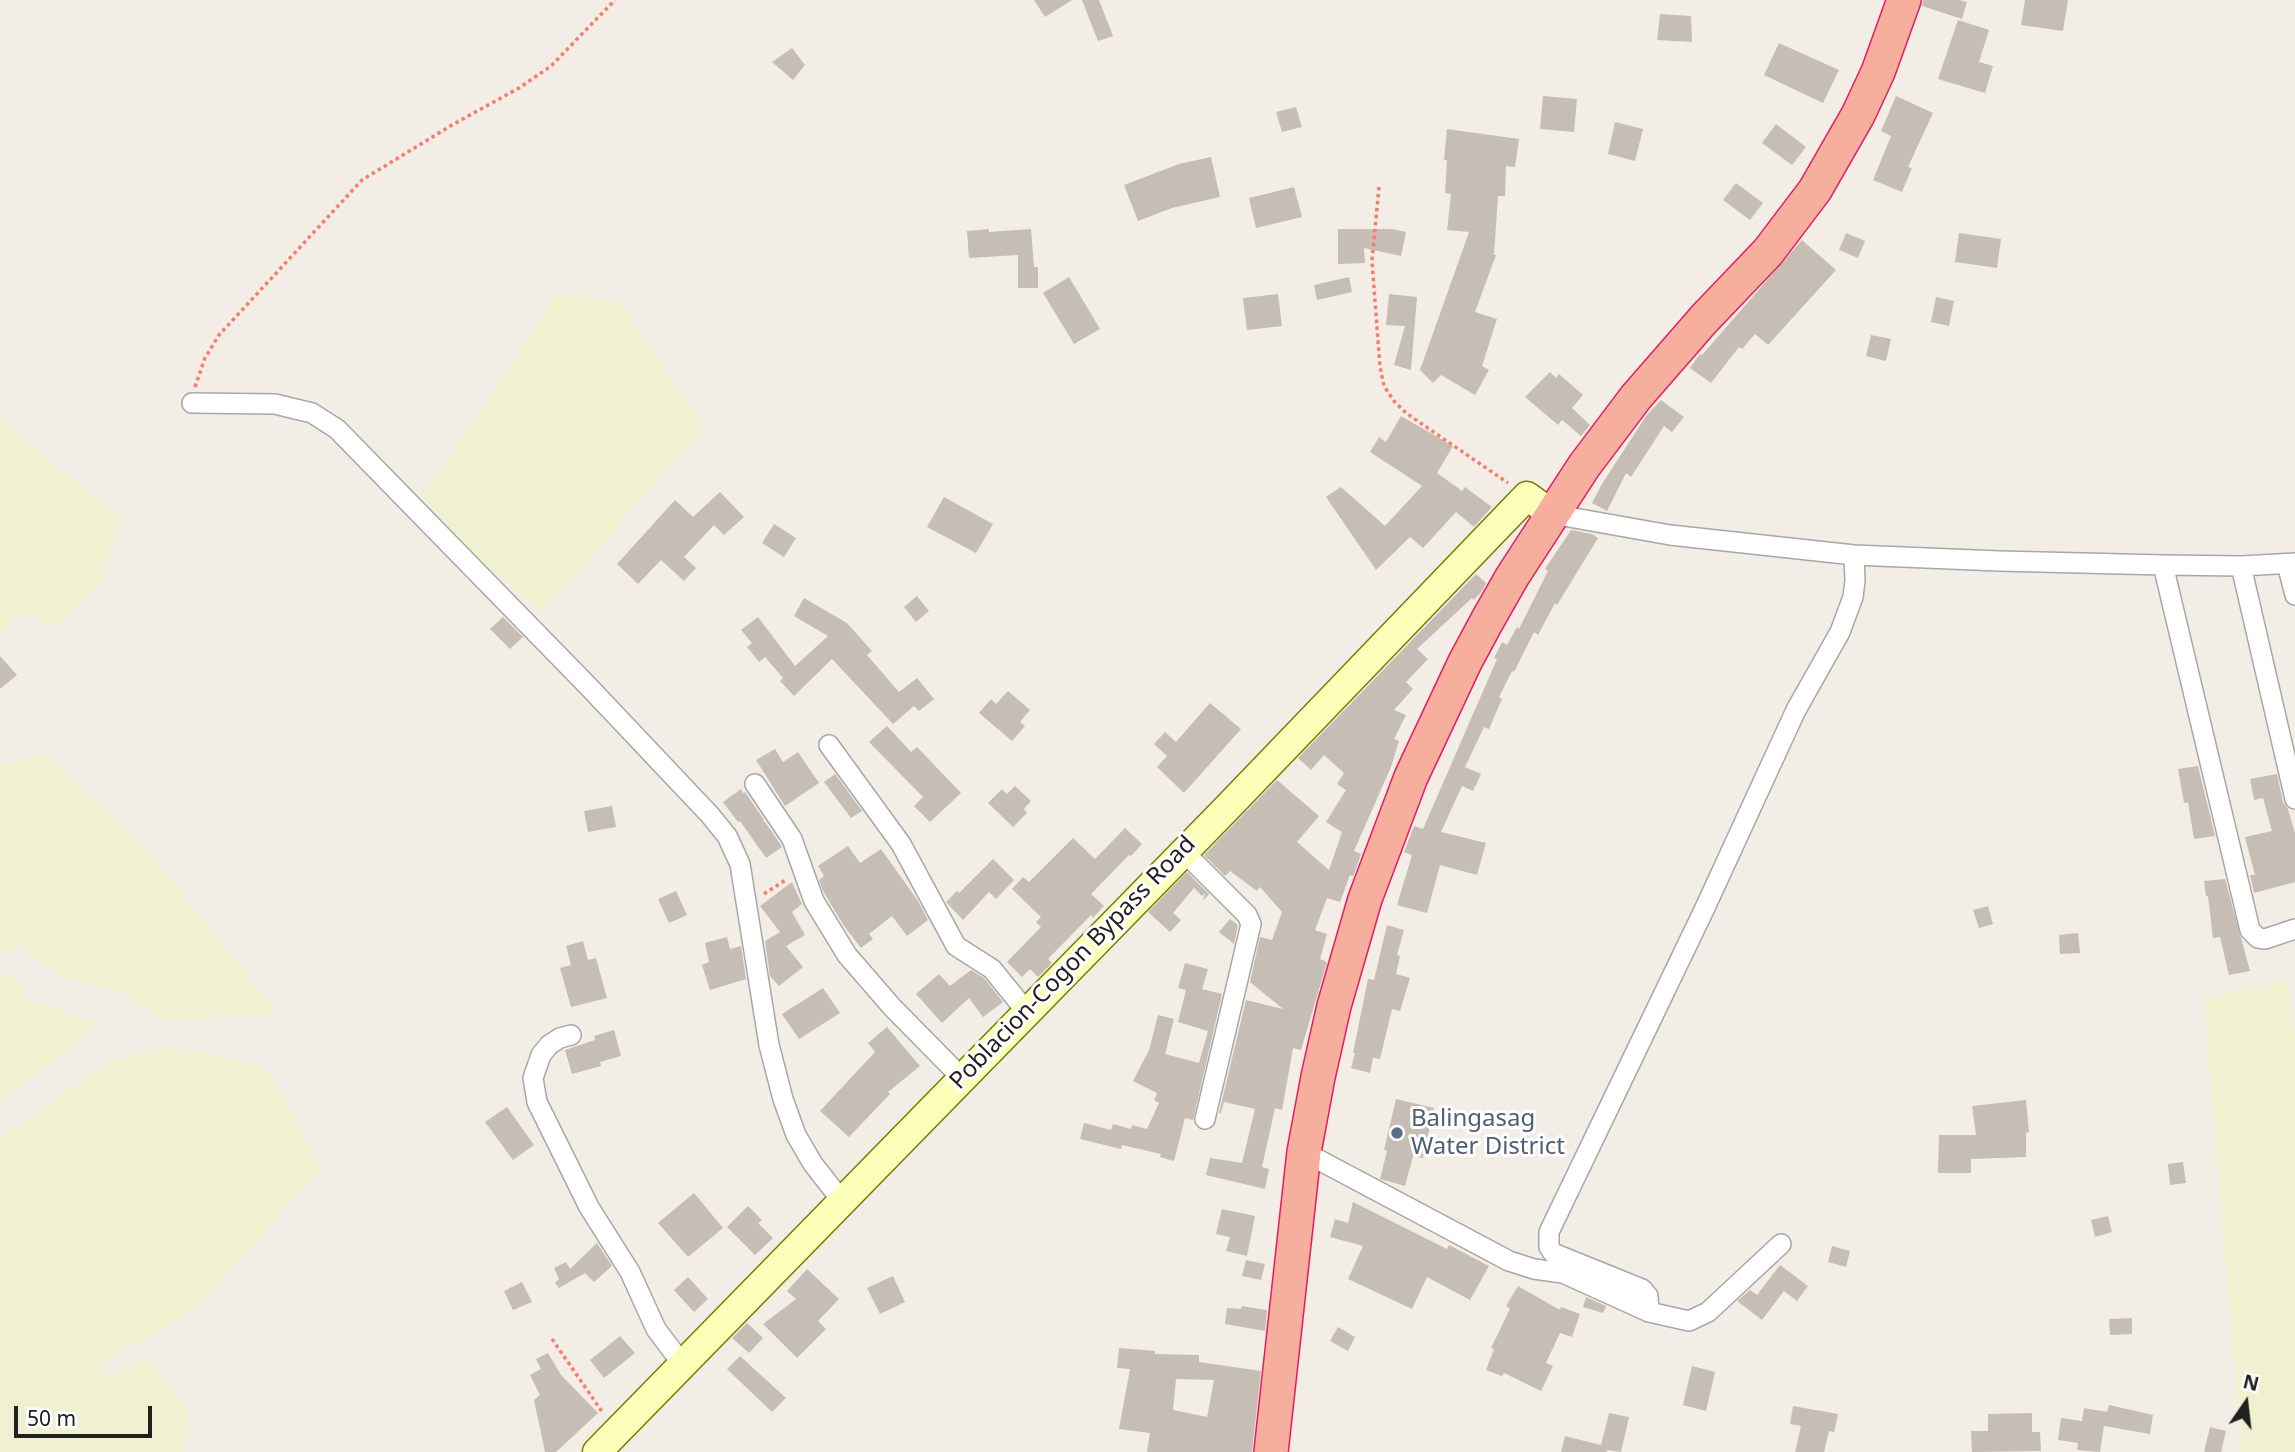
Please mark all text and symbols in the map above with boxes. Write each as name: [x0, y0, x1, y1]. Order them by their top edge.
street label: Poblacion-Cogon Bypass Road: [944, 830, 1202, 1096]
place label: Balingasag Water District: [1411, 1105, 1565, 1161]
marker: Balingasag Water District: [1389, 1125, 1405, 1141]
north arrow: [2211, 1368, 2281, 1438]
text: N: [2240, 1368, 2262, 1397]
scale bar: [18, 1392, 156, 1436]
text: 50 m: [27, 1404, 76, 1432]

